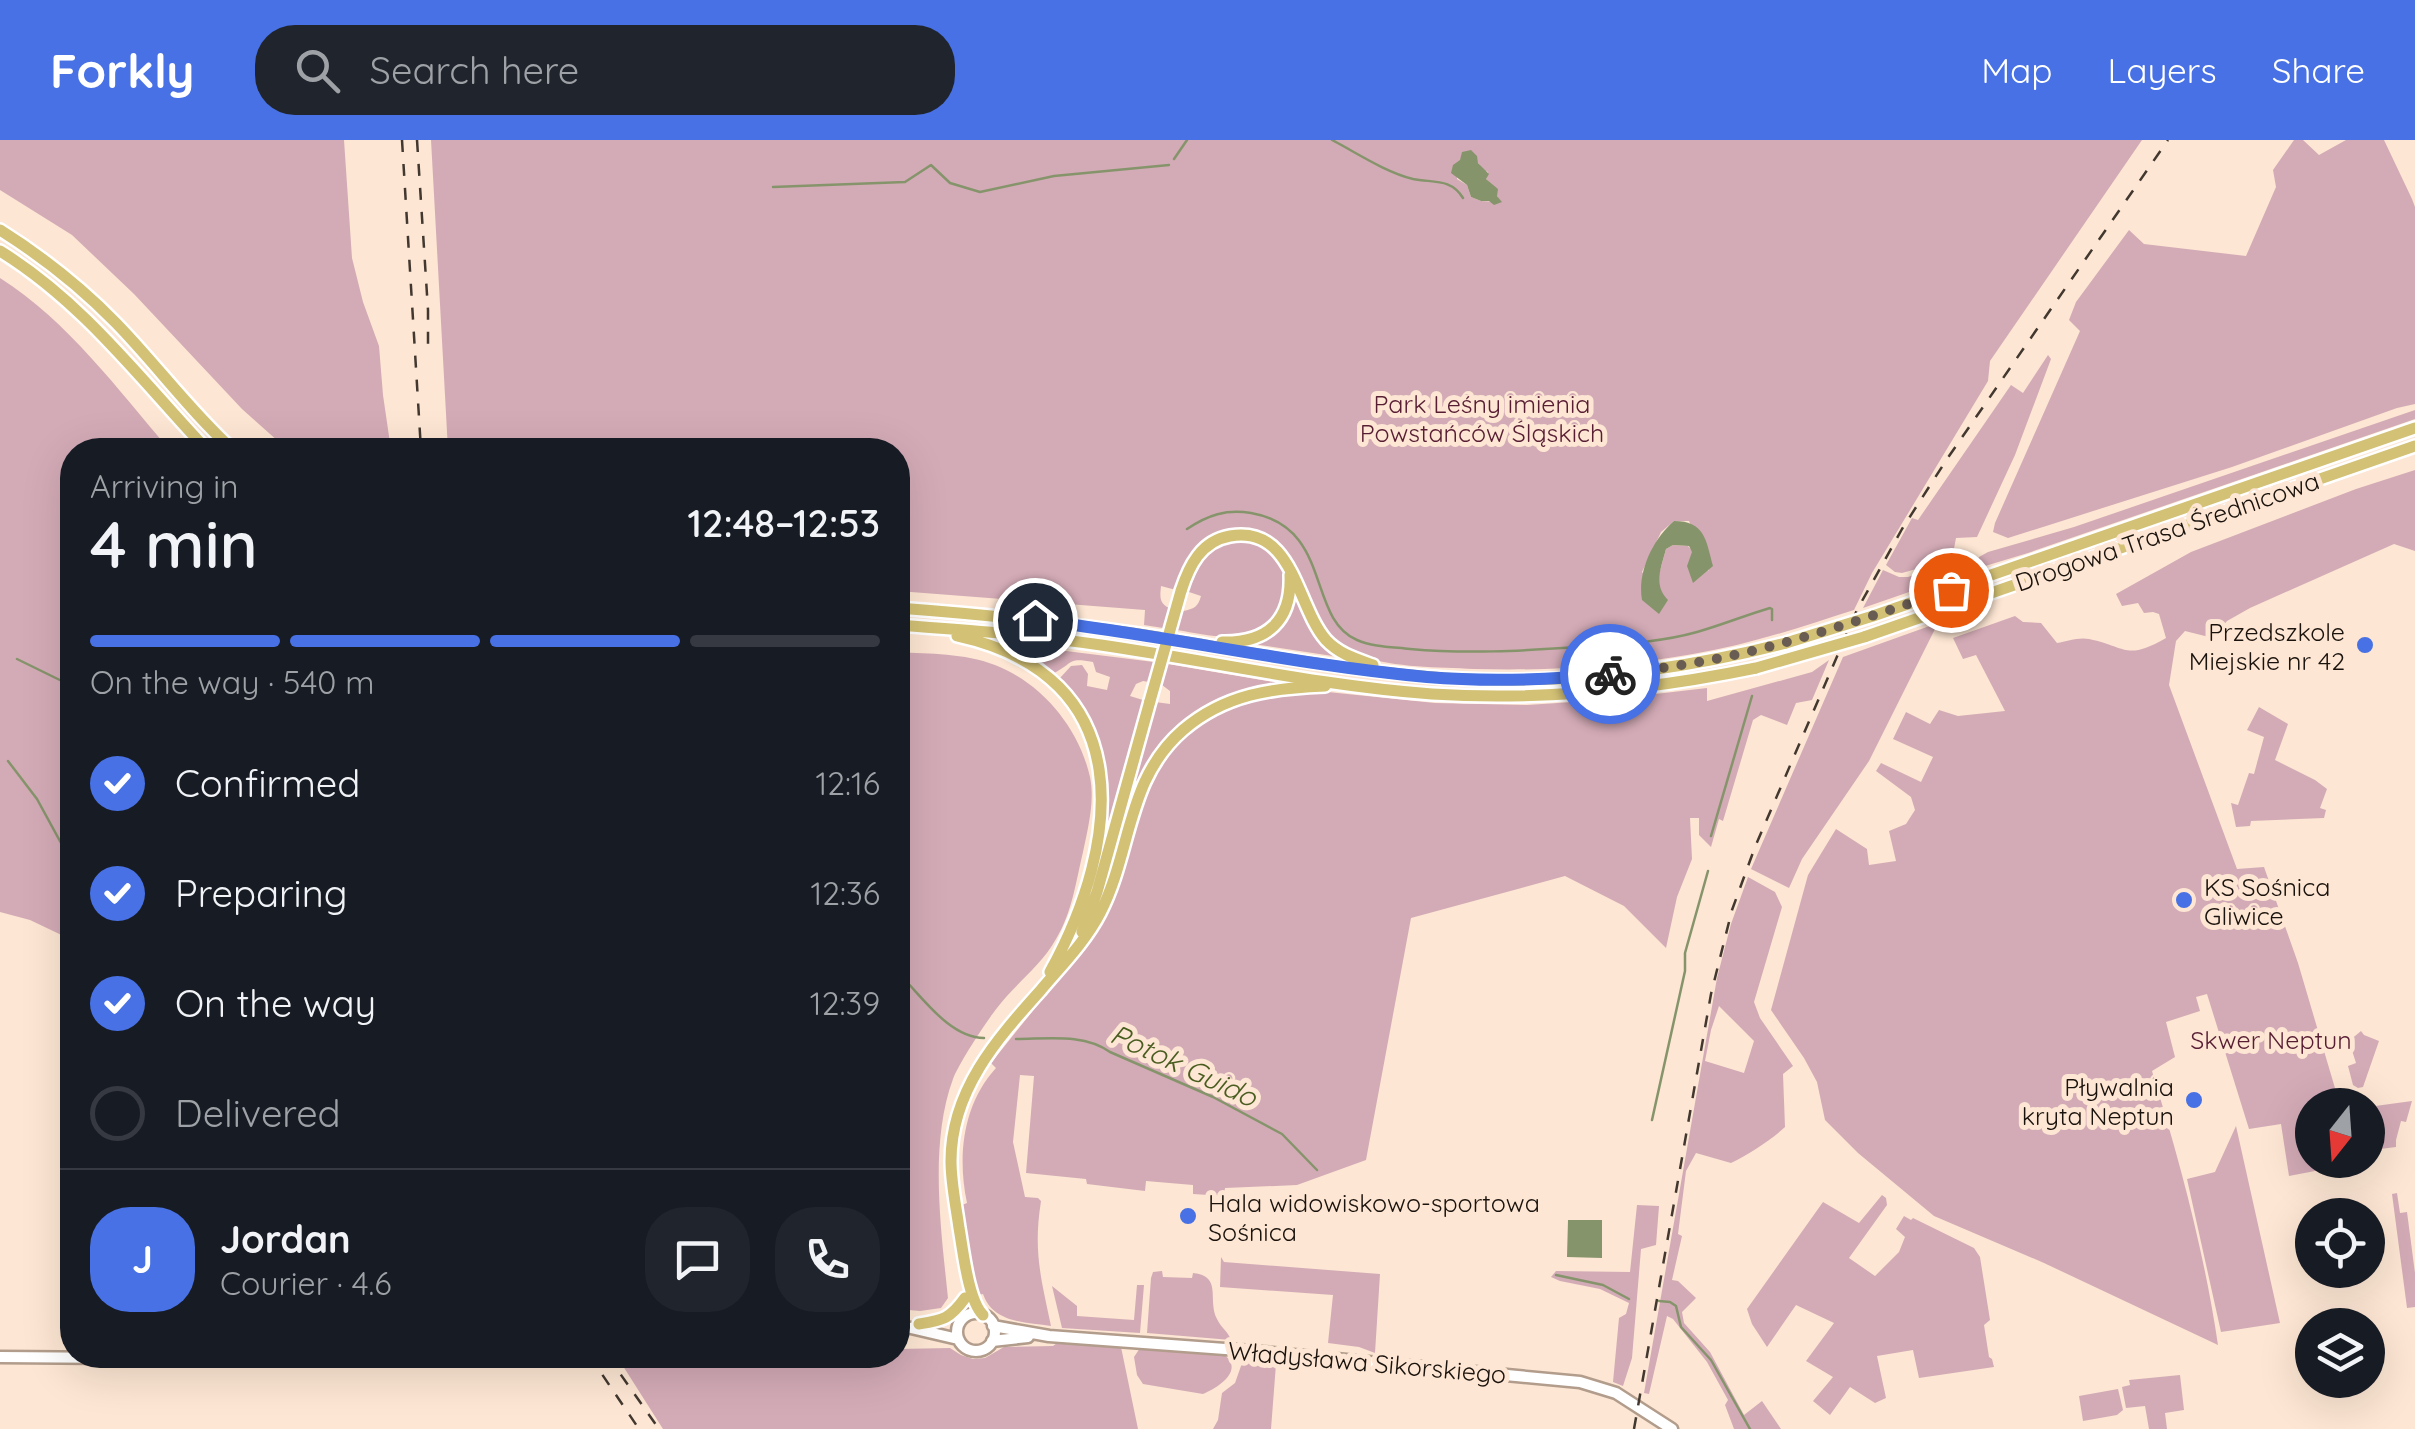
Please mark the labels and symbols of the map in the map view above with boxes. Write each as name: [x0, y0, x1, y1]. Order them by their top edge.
park label: Park Leśny imienia Powstańców Śląskich: [1360, 388, 1604, 448]
street label: Drogowa Trasa Średnicowa: [2011, 464, 2323, 598]
pin: [1909, 548, 1994, 633]
pin: [993, 578, 1078, 663]
place label: Przedszkole Miejskie nr 42: [2189, 616, 2345, 676]
courier: [1560, 624, 1660, 724]
marker: Przedszkole Miejskie nr 42: [2354, 634, 2376, 656]
place label: KS Sośnica Gliwice: [2204, 871, 2330, 931]
marker: KS Sośnica Gliwice: [2173, 889, 2195, 911]
water label: Potok Guido: [1105, 1016, 1264, 1115]
park label: Skwer Neptun: [2190, 1024, 2352, 1055]
place label: Pływalnia kryta Neptun: [2022, 1071, 2174, 1131]
north arrow: [2295, 1088, 2385, 1178]
marker: Pływalnia kryta Neptun: [2183, 1089, 2205, 1111]
place label: Hala widowiskowo-sportowa Sośnica: [1208, 1187, 1540, 1247]
marker: Hala widowiskowo-sportowa Sośnica: [1177, 1205, 1199, 1227]
street label: Władysława Sikorskiego: [1227, 1334, 1507, 1390]

